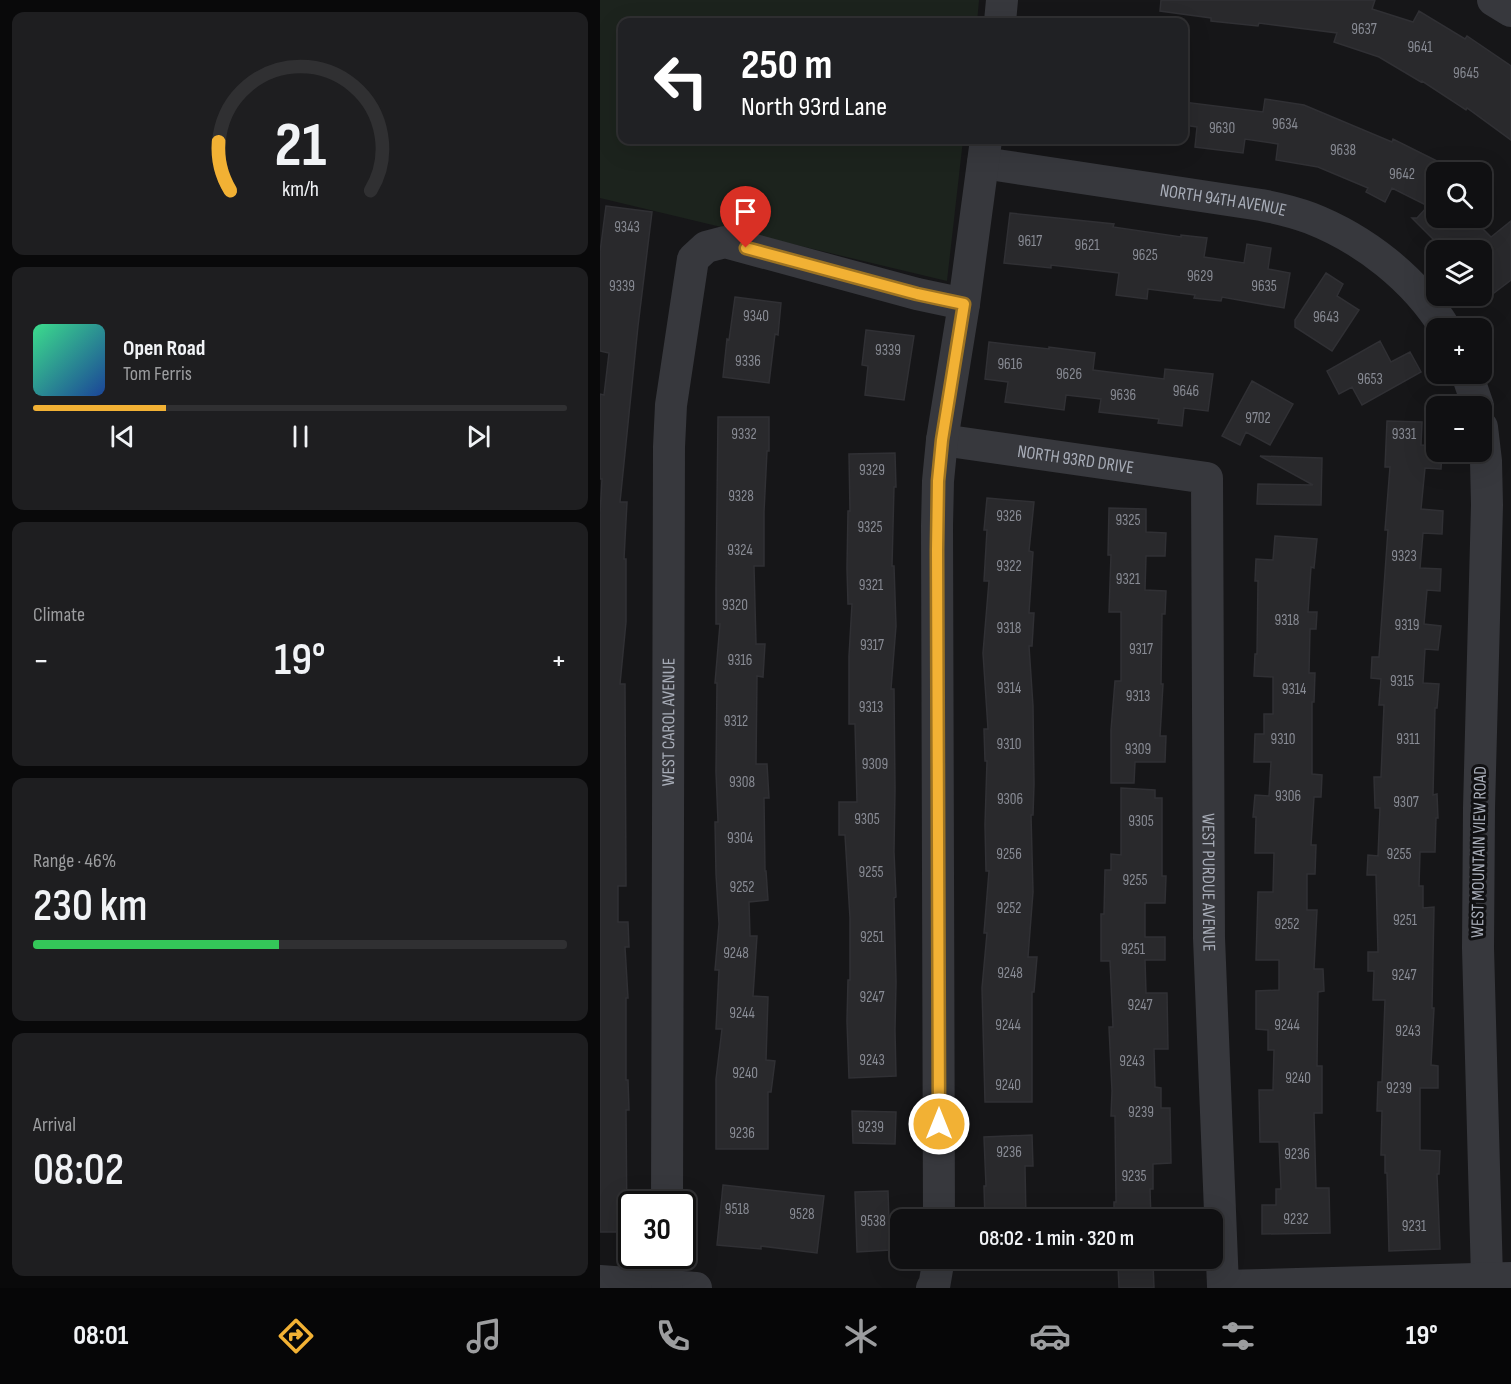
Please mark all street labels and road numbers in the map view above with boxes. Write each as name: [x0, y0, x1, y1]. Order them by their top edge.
street label: NORTH 94TH AVENUE: [1159, 179, 1289, 221]
street label: NORTH 93RD DRIVE: [1016, 440, 1135, 478]
street label: WEST CAROL AVENUE: [658, 658, 679, 786]
street label: WEST MOUNTAIN VIEW ROAD: [1467, 766, 1491, 938]
street label: WEST PURDUE AVENUE: [1198, 813, 1220, 952]

